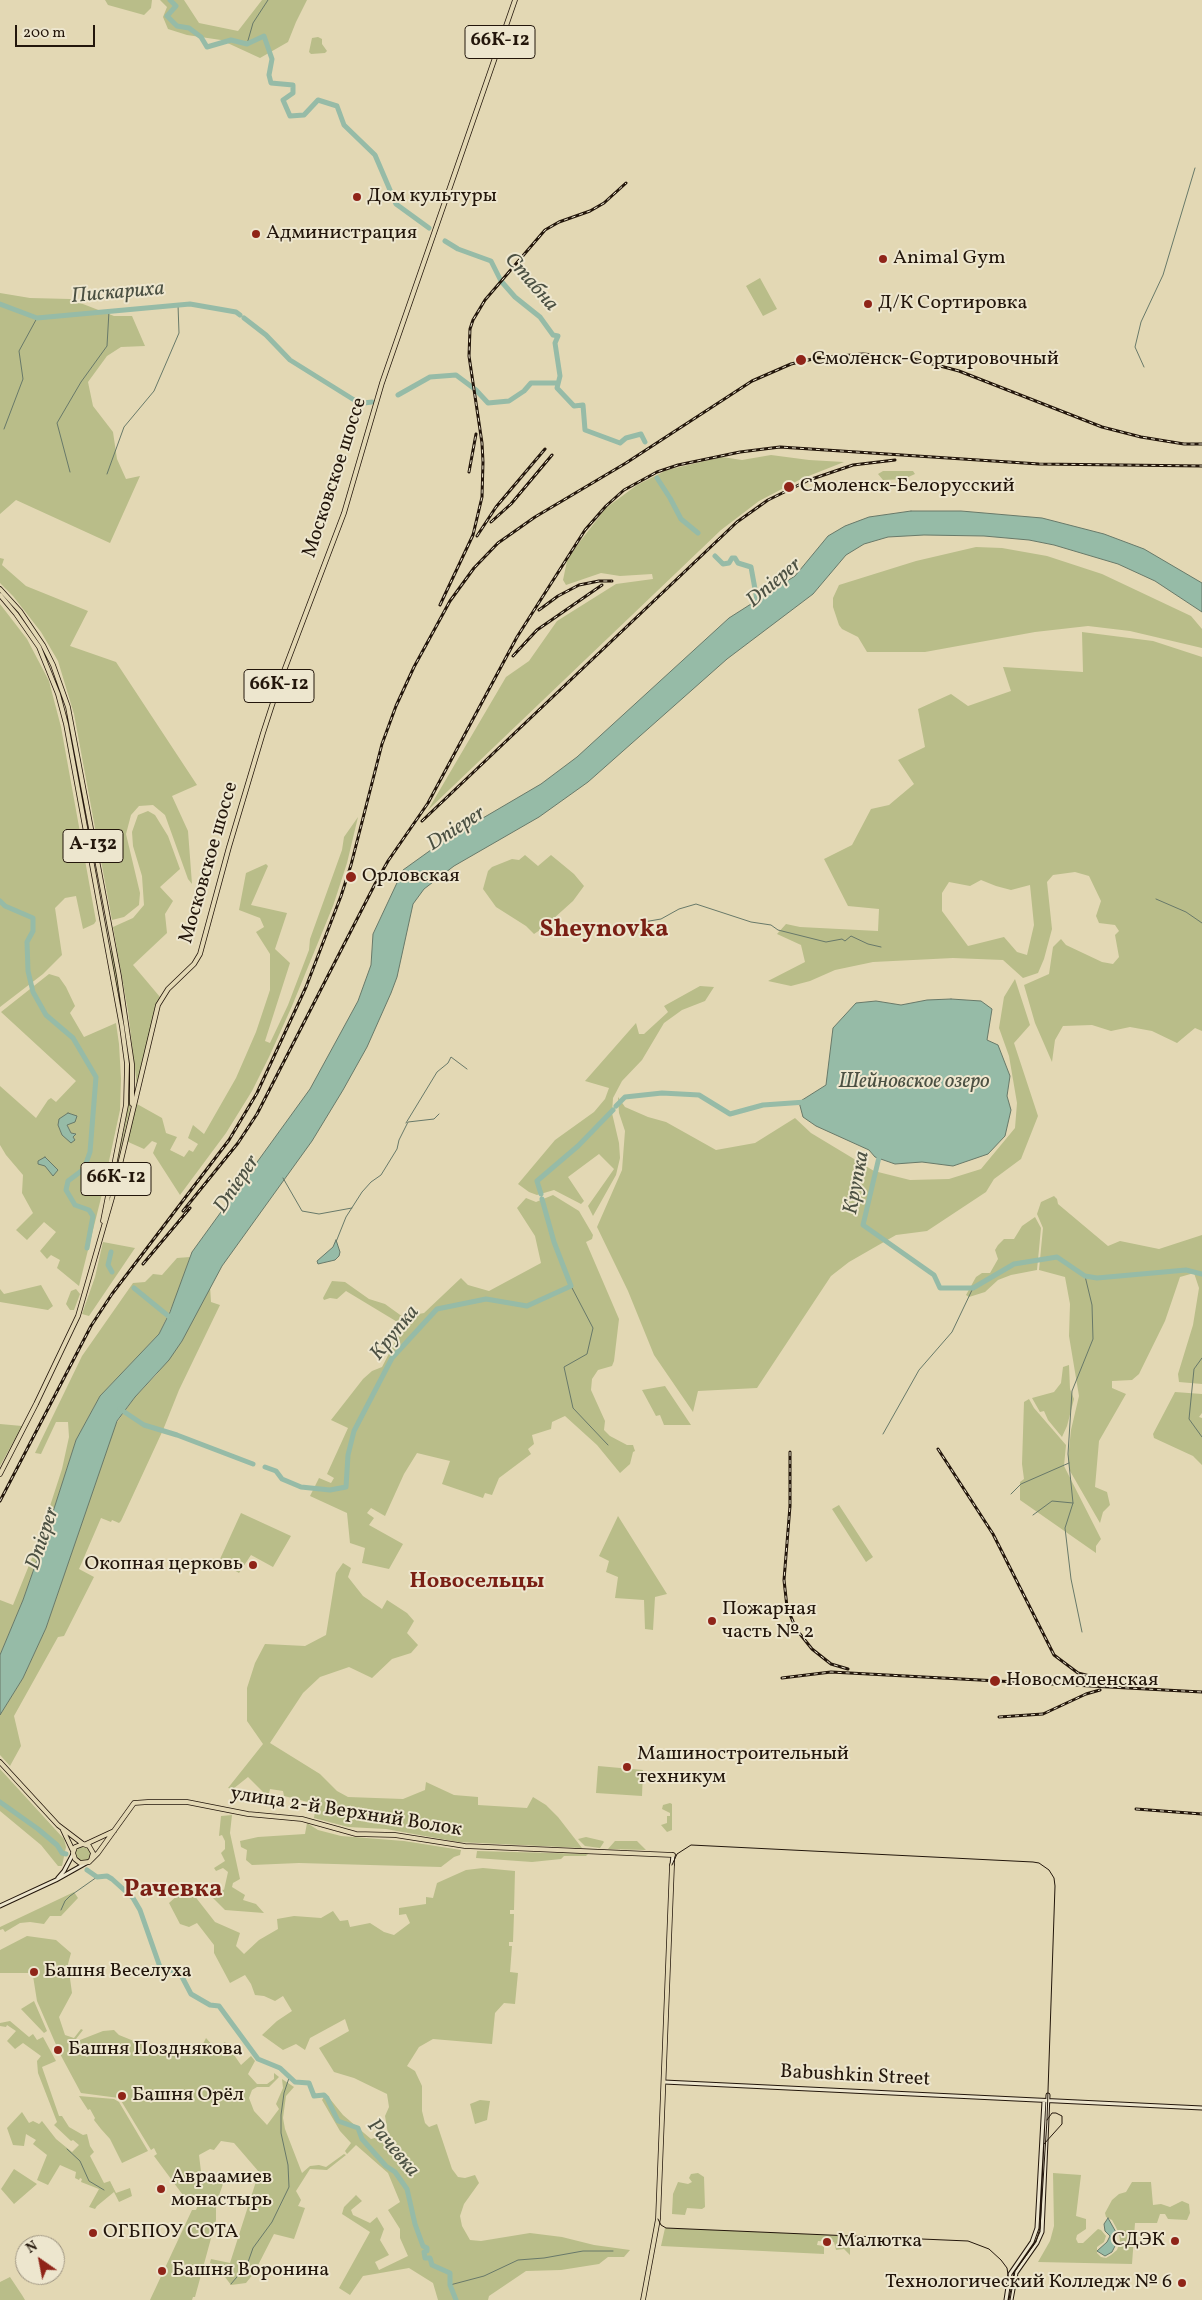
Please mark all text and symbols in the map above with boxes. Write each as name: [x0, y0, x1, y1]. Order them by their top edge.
scale bar: [18, 15, 98, 47]
text: 200 m: [23, 23, 66, 44]
road number: 66К-12: [465, 26, 535, 58]
place label: Дом культуры: [367, 185, 497, 209]
marker: Дом культуры: [351, 191, 363, 203]
place label: Администрация: [266, 222, 417, 246]
marker: Администрация: [250, 228, 262, 240]
place label: Animal Gym: [893, 247, 1006, 271]
water label: Стабна: [498, 248, 562, 318]
marker: Animal Gym: [877, 253, 889, 265]
water label: Пискариха: [70, 277, 166, 311]
place label: Д/К Сортировка: [878, 292, 1027, 316]
marker: Д/К Сортировка: [862, 298, 874, 310]
place label: Смоленск-Сортировочный: [812, 348, 1059, 372]
marker: Смоленск-Сортировочный: [794, 353, 808, 367]
street label: Московское шоссе: [299, 395, 373, 561]
place label: Смоленск-Белорусский: [800, 475, 1015, 499]
marker: Смоленск-Белорусский: [782, 480, 796, 494]
water label: Dnieper: [742, 554, 808, 614]
road number: 66К-12: [244, 669, 314, 702]
street label: Московское шоссе: [175, 779, 245, 947]
water label: Dnieper: [423, 802, 491, 858]
road number: А-132: [63, 829, 123, 862]
place label: Орловская: [362, 865, 460, 889]
marker: Орловская: [344, 870, 358, 884]
district label: Sheynovka: [539, 916, 669, 946]
water label: Шейновское озеро: [838, 1070, 990, 1096]
water label: Крупка: [840, 1149, 876, 1217]
water label: Dnieper: [210, 1151, 266, 1219]
road number: 66К-12: [81, 1162, 151, 1196]
water label: Крупка: [366, 1301, 426, 1367]
water label: Dnieper: [22, 1504, 66, 1574]
place label: Окопная церковь: [85, 1553, 243, 1577]
marker: Окопная церковь: [247, 1559, 259, 1571]
district label: Новосельцы: [410, 1570, 544, 1596]
place label: Пожарная часть № 2: [722, 1598, 816, 1645]
marker: Пожарная часть № 2: [706, 1615, 718, 1627]
place label: Новосмоленская: [1006, 1669, 1158, 1693]
marker: Новосмоленская: [988, 1674, 1002, 1688]
place label: Машиностроительный техникум: [637, 1743, 849, 1790]
marker: Машиностроительный техникум: [621, 1761, 633, 1773]
street label: улица 2-й Верхний Волок: [228, 1783, 464, 1843]
district label: Рачевка: [123, 1876, 223, 1906]
place label: Башня Веселуха: [44, 1960, 192, 1984]
marker: Башня Веселуха: [28, 1966, 40, 1978]
place label: Башня Позднякова: [68, 2038, 243, 2062]
marker: Башня Позднякова: [52, 2044, 64, 2056]
street label: Babushkin Street: [779, 2061, 931, 2093]
place label: Башня Орёл: [132, 2084, 244, 2108]
marker: Башня Орёл: [116, 2090, 128, 2102]
water label: Рачевка: [360, 2115, 424, 2183]
place label: Авраамиев монастырь: [171, 2166, 272, 2213]
marker: Авраамиев монастырь: [155, 2183, 167, 2195]
place label: ОГБПОУ СОТА: [103, 2221, 239, 2245]
marker: ОГБПОУ СОТА: [87, 2227, 99, 2239]
place label: СДЭК: [1112, 2229, 1165, 2253]
place label: Малютка: [837, 2230, 922, 2254]
north arrow: [15, 2235, 65, 2285]
marker: СДЭК: [1169, 2235, 1181, 2247]
marker: Малютка: [821, 2236, 833, 2248]
text: N: [23, 2237, 42, 2259]
place label: Башня Воронина: [172, 2259, 329, 2283]
marker: Башня Воронина: [156, 2265, 168, 2277]
place label: Технологический Колледж № 6: [885, 2271, 1172, 2295]
marker: Технологический Колледж № 6: [1176, 2277, 1188, 2289]

